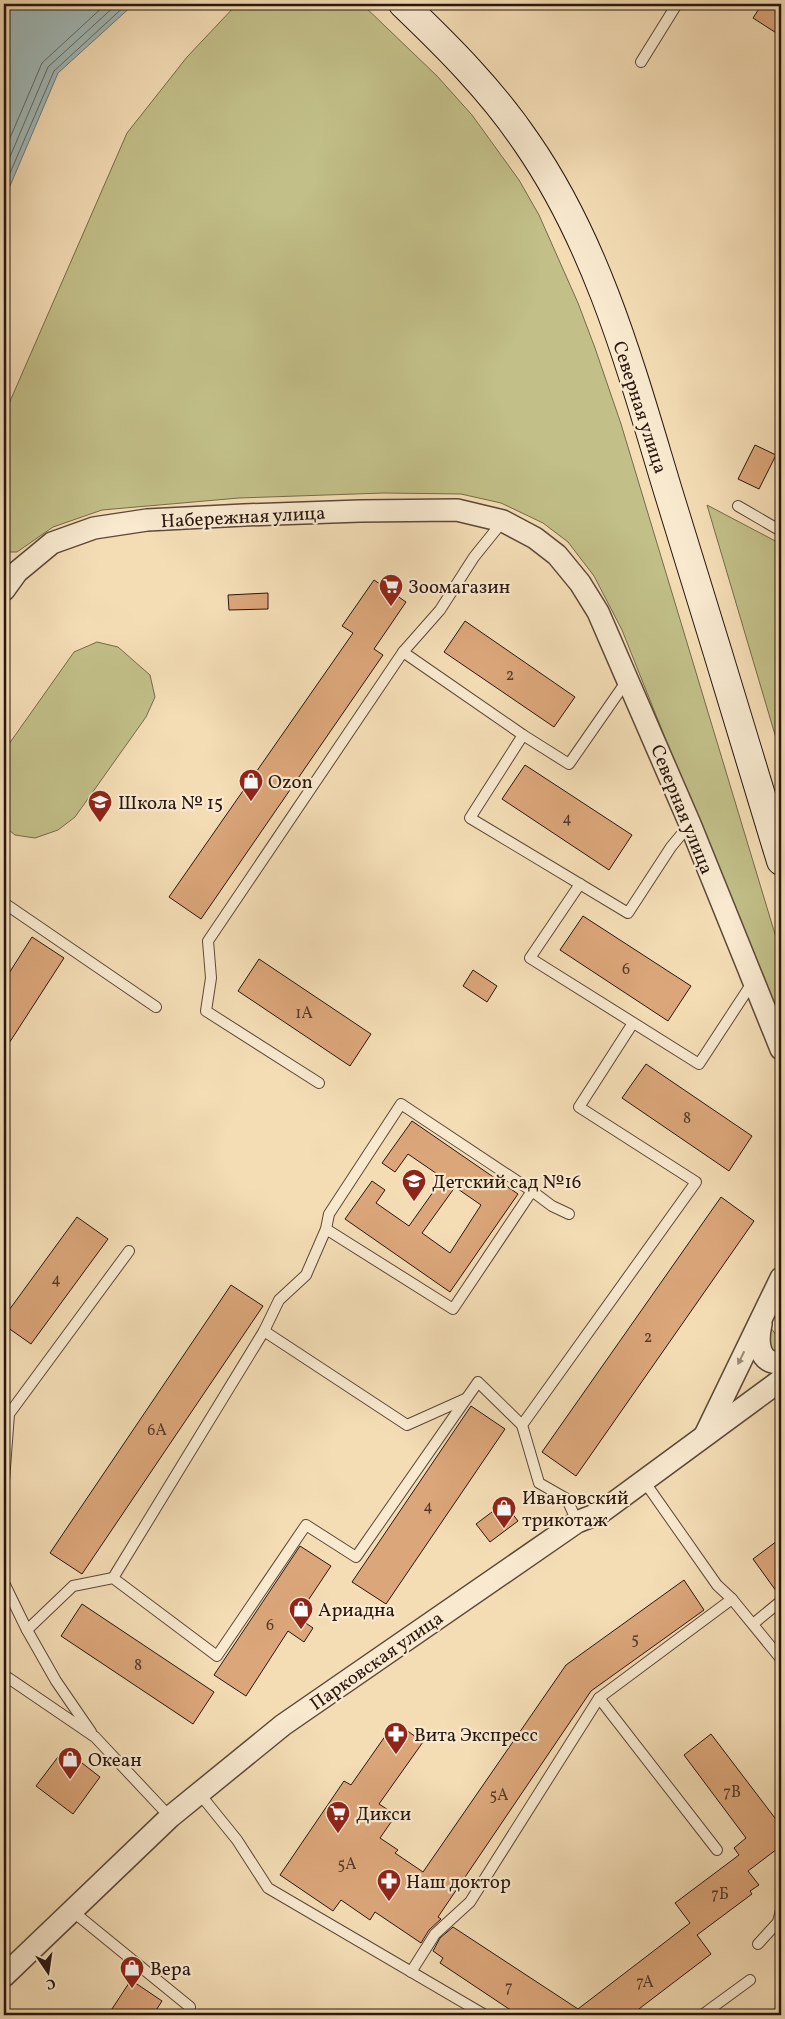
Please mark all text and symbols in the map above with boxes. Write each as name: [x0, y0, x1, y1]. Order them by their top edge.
street label: Северная улица: [605, 338, 673, 477]
street label: Набережная улица: [160, 501, 326, 535]
supermarket icon: Зоомагазин: [378, 573, 404, 607]
place label: Зоомагазин: [408, 575, 510, 601]
house number: 2: [506, 665, 514, 687]
street label: Северная улица: [643, 741, 719, 879]
shop icon: Ozon: [238, 768, 264, 802]
place label: Ozon: [268, 770, 313, 796]
school or university icon: Школа № 15: [87, 789, 113, 823]
place label: Школа № 15: [118, 791, 223, 817]
house number: 4: [562, 808, 572, 830]
house number: 6: [622, 959, 630, 981]
house number: 1А: [295, 1003, 313, 1025]
house number: 8: [683, 1108, 691, 1130]
school or university icon: Детский сад №16: [401, 1168, 427, 1202]
place label: Детский сад №16: [432, 1170, 581, 1196]
house number: 4: [51, 1269, 61, 1291]
house number: 2: [644, 1327, 652, 1349]
one-way arrow: [737, 1351, 745, 1365]
house number: 6А: [147, 1420, 167, 1442]
place label: Ивановский трикотаж: [522, 1486, 628, 1534]
shop icon: Ивановский трикотаж: [491, 1495, 517, 1529]
house number: 4: [423, 1496, 433, 1518]
shop icon: Ариадна: [288, 1596, 314, 1630]
place label: Ариадна: [318, 1598, 395, 1624]
street label: Парковская улица: [305, 1606, 449, 1717]
house number: 6: [266, 1615, 274, 1637]
house number: 5: [631, 1629, 639, 1651]
house number: 8: [134, 1655, 142, 1677]
pharmacy icon: Вита Экспресс: [383, 1721, 409, 1755]
place label: Вита Экспресс: [414, 1723, 538, 1749]
shop icon: Океан: [57, 1746, 83, 1780]
place label: Океан: [88, 1748, 142, 1774]
house number: 7В: [723, 1782, 741, 1804]
house number: 5А: [490, 1785, 508, 1807]
supermarket icon: Дикси: [325, 1800, 351, 1834]
place label: Дикси: [356, 1802, 411, 1828]
house number: 5А: [338, 1854, 356, 1876]
pharmacy icon: Наш доктор: [376, 1868, 402, 1902]
place label: Наш доктор: [406, 1870, 511, 1896]
house number: 7Б: [711, 1884, 729, 1906]
north arrow: [22, 1946, 72, 1996]
shop icon: Вера: [119, 1955, 145, 1989]
place label: Вера: [150, 1957, 191, 1983]
house number: 7А: [636, 1972, 654, 1994]
text: С: [44, 1973, 57, 1993]
house number: 7: [505, 1977, 513, 1999]

